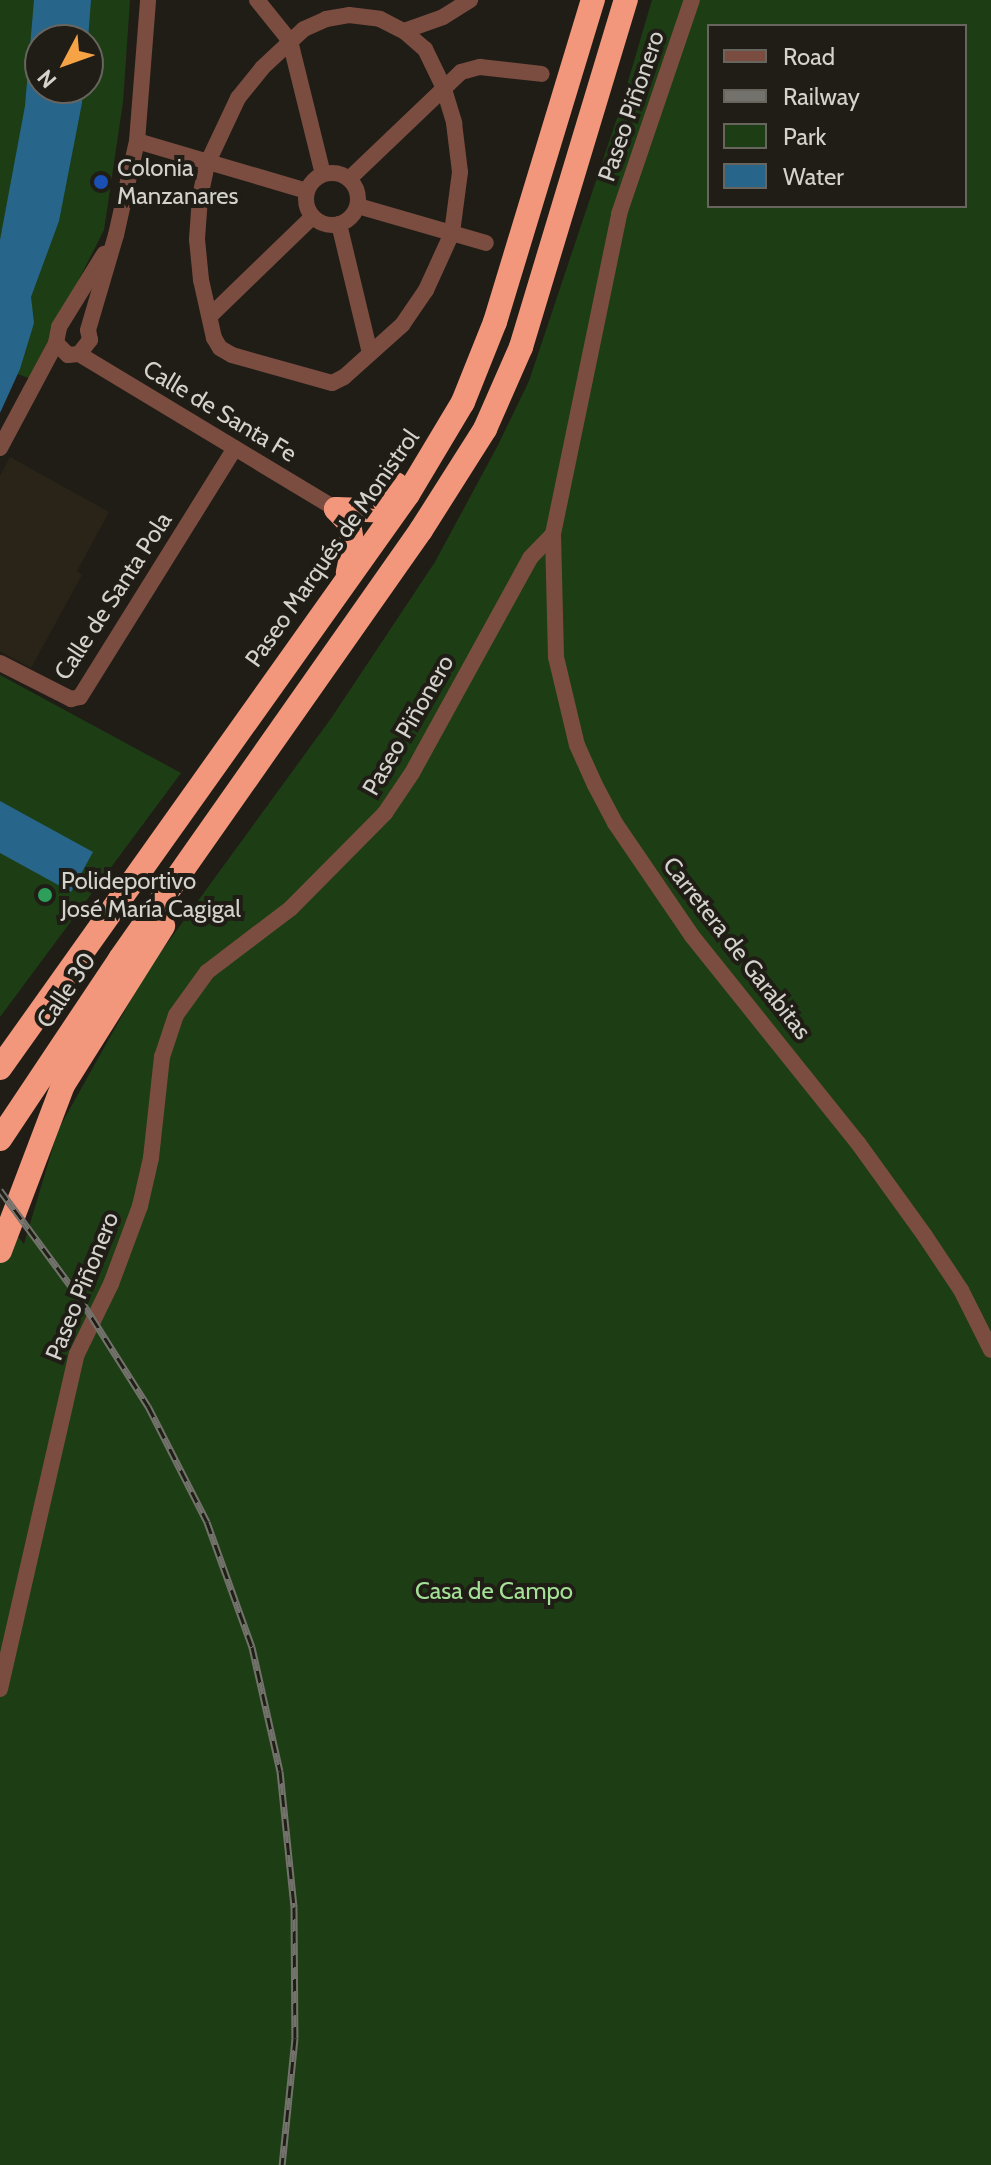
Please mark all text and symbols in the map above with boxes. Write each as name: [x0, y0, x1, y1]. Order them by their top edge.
north arrow: [24, 24, 104, 104]
legend: [707, 24, 967, 208]
street label: Paseo Piñonero: [592, 27, 670, 185]
text: Road: [783, 42, 835, 71]
text: N: [32, 64, 62, 93]
text: Railway: [783, 82, 860, 111]
text: Park: [783, 122, 826, 151]
place label: Colonia Manzanares: [117, 154, 239, 210]
text: Water: [783, 162, 844, 191]
marker: Colonia Manzanares: [92, 173, 110, 191]
street label: Calle de Santa Fe: [138, 354, 302, 468]
street label: Paseo Marqués de Monistrol: [239, 424, 425, 672]
street label: Calle de Santa Pola: [48, 507, 178, 685]
street label: Paseo Piñonero: [356, 650, 460, 800]
street label: Carretera de Garabitas: [657, 851, 817, 1045]
place label: Polideportivo José María Cagigal: [61, 867, 241, 923]
marker: Polideportivo José María Cagigal: [36, 886, 54, 904]
street label: Calle 30: [30, 947, 102, 1033]
street label: Paseo Piñonero: [39, 1208, 125, 1364]
park label: Casa de Campo: [415, 1577, 573, 1605]

